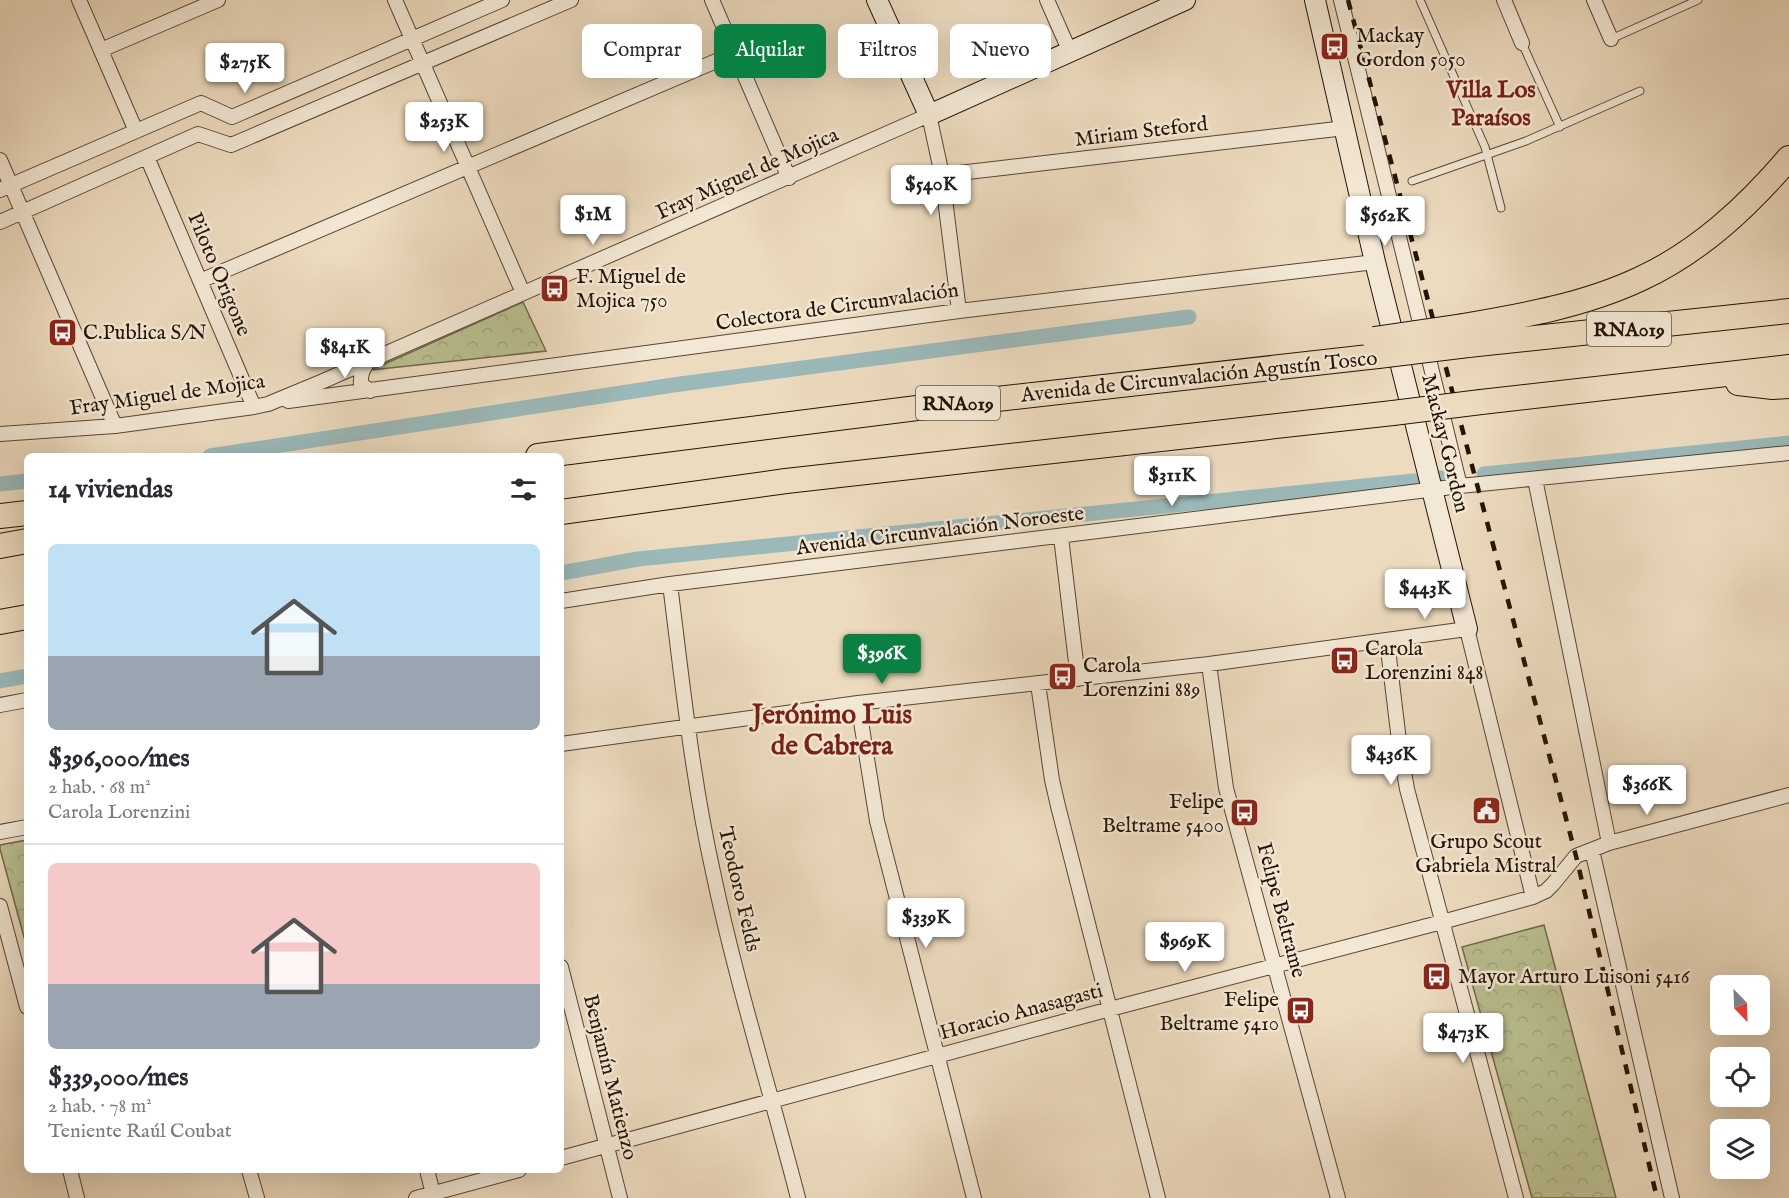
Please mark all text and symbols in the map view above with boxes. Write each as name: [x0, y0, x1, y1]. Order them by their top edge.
place label: Mackay Gordon 5050: [1356, 23, 1466, 74]
chip: Comprar: [582, 24, 702, 78]
chip: Alquilar: [714, 24, 826, 78]
chip: Filtros: [838, 24, 938, 78]
chip: Nuevo: [950, 24, 1051, 78]
bus stop icon: Mackay Gordon 5050: [1319, 31, 1351, 63]
pin: $275K: [203, 43, 287, 94]
text: $275K: [219, 50, 271, 75]
district label: Villa Los Paraísos: [1445, 75, 1536, 134]
pin: $253K: [402, 102, 486, 153]
text: $253K: [419, 109, 469, 134]
street label: Miriam Steford: [1073, 111, 1210, 154]
street label: Fray Miguel de Mojica: [652, 122, 844, 227]
pin: $540K: [889, 165, 973, 216]
text: $540K: [905, 172, 957, 197]
pin: $1M: [564, 195, 622, 246]
pin: $562K: [1343, 196, 1427, 247]
text: $1M: [574, 202, 612, 227]
text: $562K: [1360, 203, 1410, 228]
street label: Piloto Origone: [180, 209, 257, 341]
place label: F. Miguel de Mojica 750: [576, 264, 686, 315]
bus stop icon: F. Miguel de Mojica 750: [539, 272, 571, 304]
street label: Colectora de Circunvalación: [714, 277, 960, 338]
road number: RNA019: [1587, 312, 1671, 346]
bus stop icon: C.Publica S/N: [46, 316, 78, 348]
place label: C.Publica S/N: [83, 320, 207, 347]
pin: $841K: [303, 328, 387, 379]
text: $841K: [320, 335, 370, 360]
street label: Avenida de Circunvalación Agustín Tosco: [1019, 345, 1379, 410]
street label: Fray Miguel de Mojica: [68, 368, 268, 423]
street label: Mackay Gordon: [1414, 371, 1475, 516]
road number: RNA019: [916, 386, 1000, 420]
pin: $311K: [1130, 456, 1214, 507]
text: $311K: [1148, 463, 1196, 488]
text: 14 viviendas: [48, 473, 173, 506]
icon: filters: [507, 473, 540, 506]
street label: Avenida Circunvalación Noroeste: [794, 500, 1086, 563]
pin: $443K: [1383, 569, 1467, 620]
text: $443K: [1399, 576, 1451, 601]
icon: home: [240, 583, 348, 691]
pin: $396K: [840, 634, 924, 685]
place label: Carola Lorenzini 848: [1365, 636, 1483, 687]
text: $396K: [857, 641, 907, 666]
bus stop icon: Carola Lorenzini 848: [1328, 644, 1360, 676]
place label: Carola Lorenzini 889: [1083, 653, 1200, 704]
bus stop icon: Carola Lorenzini 889: [1046, 661, 1078, 693]
district label: Jerónimo Luis de Cabrera: [749, 699, 912, 764]
pin: $436K: [1349, 735, 1433, 786]
text: $396,000/mes: [48, 742, 190, 775]
text: $436K: [1365, 742, 1417, 767]
pin: $366K: [1605, 765, 1689, 816]
text: $366K: [1622, 772, 1672, 797]
text: 2 hab. · 68 m²: [48, 775, 151, 800]
place label: Felipe Beltrame 5400: [1102, 789, 1224, 840]
public building icon: Grupo Scout Gabriela Mistral: [1470, 794, 1502, 826]
bus stop icon: Felipe Beltrame 5400: [1229, 797, 1261, 829]
text: Carola Lorenzini: [48, 800, 190, 825]
street label: Teodoro Felds: [711, 824, 766, 955]
place label: Grupo Scout Gabriela Mistral: [1415, 829, 1557, 880]
street label: Felipe Beltrame: [1250, 840, 1312, 981]
pin: $339K: [884, 898, 968, 949]
icon: home: [240, 902, 348, 1010]
text: $339K: [901, 905, 951, 930]
pin: $969K: [1143, 922, 1227, 973]
text: $969K: [1159, 929, 1211, 954]
bus stop icon: Mayor Arturo Luisoni 5416: [1421, 960, 1453, 992]
place label: Mayor Arturo Luisoni 5416: [1458, 964, 1691, 991]
north arrow: [1710, 975, 1770, 1035]
map controls: [1710, 975, 1770, 1179]
street label: Horacio Anasagasti: [937, 978, 1106, 1047]
place label: Felipe Beltrame 5410: [1160, 987, 1279, 1038]
street label: Benjamín Matienzo: [576, 992, 643, 1163]
bus stop icon: Felipe Beltrame 5410: [1284, 995, 1316, 1027]
pin: $473K: [1421, 1013, 1505, 1064]
text: $473K: [1437, 1020, 1489, 1045]
button: locate: [1710, 1047, 1770, 1107]
text: $339,000/mes: [48, 1061, 188, 1094]
text: 2 hab. · 78 m²: [48, 1094, 152, 1119]
text: Teniente Raúl Coubat: [48, 1119, 232, 1144]
button: layers: [1710, 1119, 1770, 1179]

